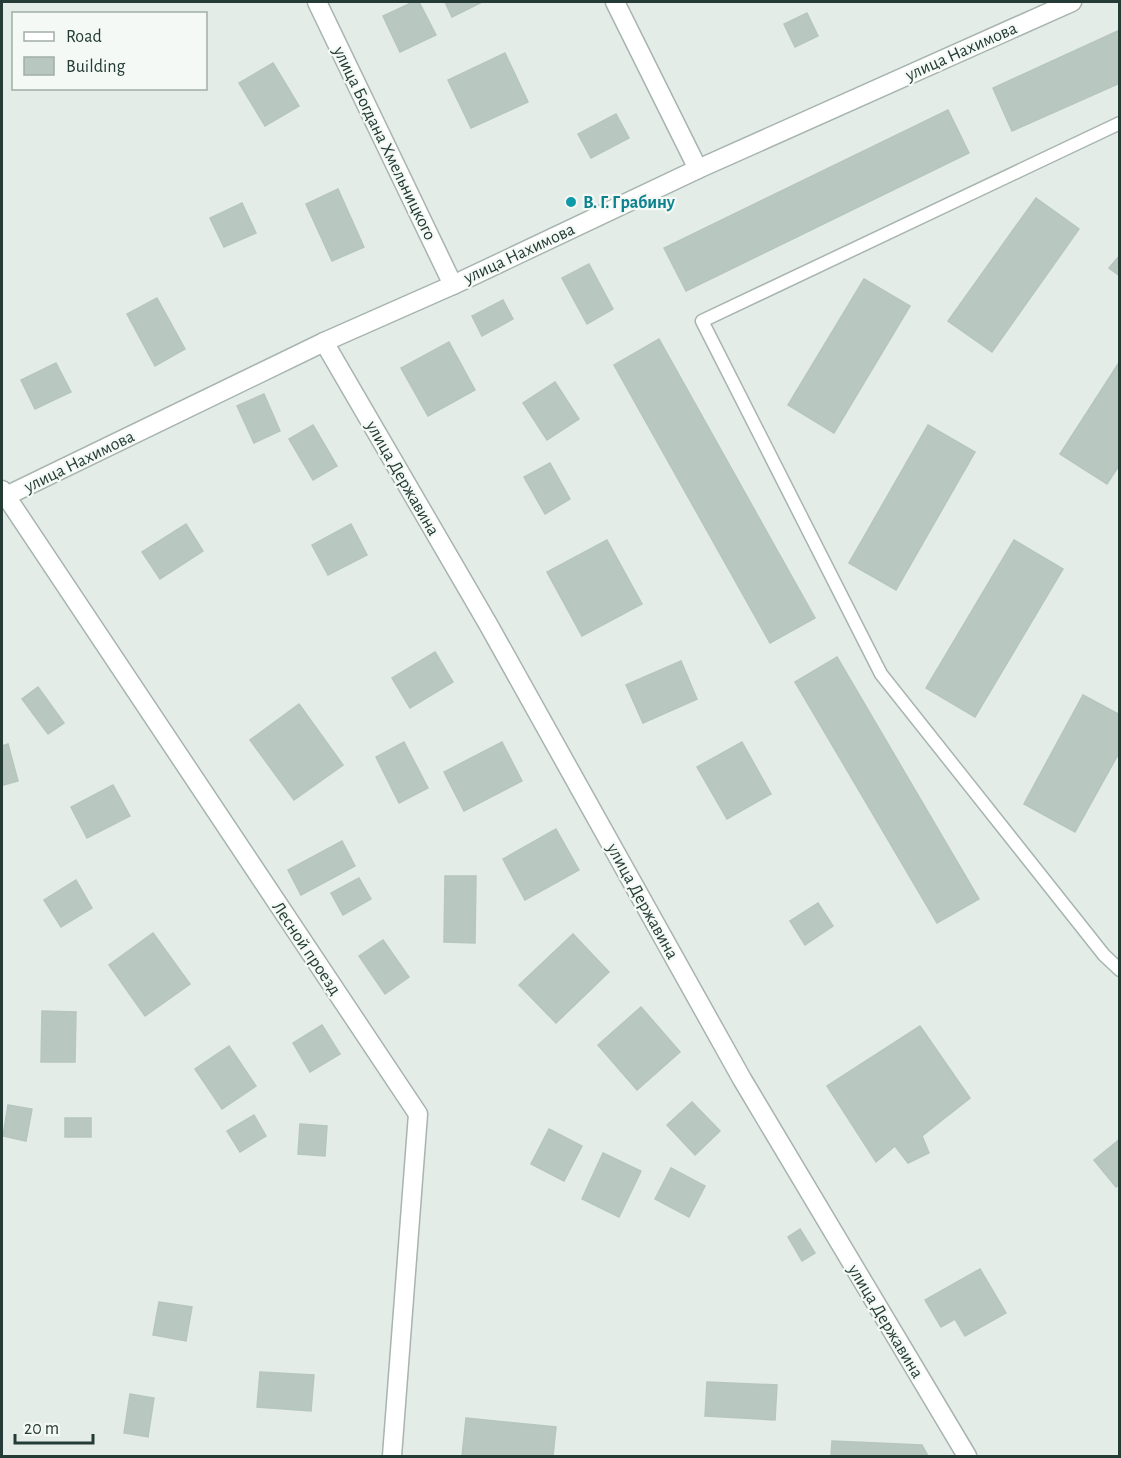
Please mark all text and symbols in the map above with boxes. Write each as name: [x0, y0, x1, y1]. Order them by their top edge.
legend: [12, 12, 207, 90]
street label: улица Нахимова: [902, 19, 1020, 85]
text: Road: [66, 28, 102, 46]
street label: улица Богдана Хмельницкого: [329, 43, 439, 243]
text: Building: [66, 58, 126, 76]
place label: В. Г. Грабину: [583, 194, 676, 212]
marker: В. Г. Грабину: [564, 195, 578, 209]
street label: улица Нахимова: [460, 220, 578, 288]
street label: улица Державина: [362, 417, 442, 539]
street label: улица Нахимова: [21, 428, 137, 497]
street label: улица Державина: [602, 840, 681, 962]
street label: Лесной проезд: [268, 899, 344, 998]
street label: улица Державина: [844, 1261, 926, 1382]
scale bar: [15, 1407, 93, 1445]
text: 20 m: [24, 1420, 59, 1438]

